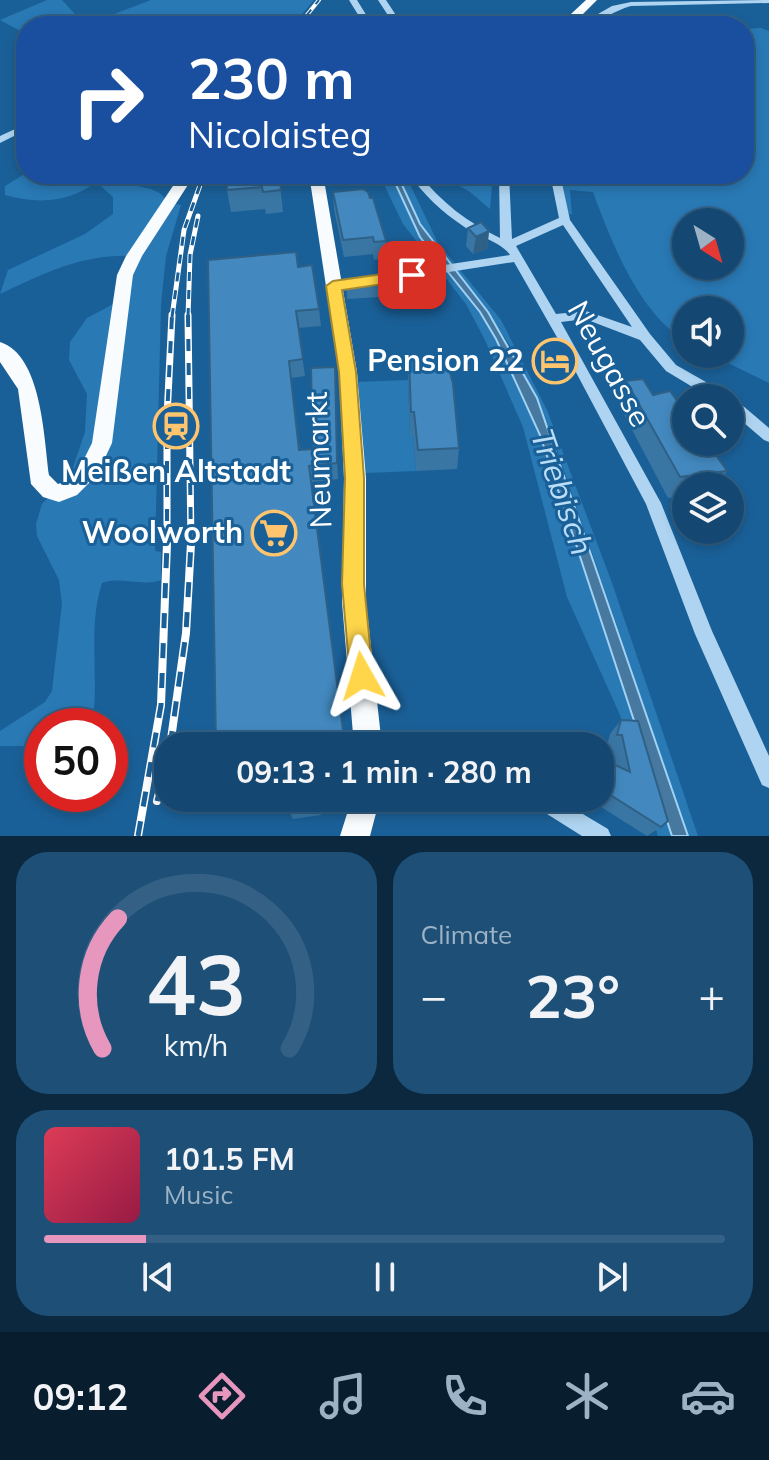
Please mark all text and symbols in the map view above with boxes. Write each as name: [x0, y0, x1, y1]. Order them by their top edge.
text: 230 m: [188, 43, 355, 113]
icon: right: [56, 48, 160, 152]
text: Nicolaisteg: [188, 112, 372, 157]
north arrow: [672, 208, 744, 280]
map controls: [672, 208, 744, 544]
pin: [378, 241, 446, 309]
icon: arrive: [390, 253, 434, 297]
street label: Neugasse: [560, 294, 660, 433]
button: sound: [672, 296, 744, 368]
hotel icon: Pension 22: [531, 337, 579, 385]
place label: Pension 22: [367, 341, 524, 379]
button: search: [672, 384, 744, 456]
street label: Neumarkt: [297, 391, 339, 529]
station icon: Meißen Altstadt: [152, 402, 200, 450]
water label: Triebisch: [523, 423, 603, 560]
place label: Meißen Altstadt: [61, 452, 291, 490]
button: layers: [672, 472, 744, 544]
supermarket icon: Woolworth: [250, 509, 298, 557]
place label: Woolworth: [82, 513, 243, 551]
position arrow: [320, 634, 404, 718]
speed limit sign: 50: [24, 708, 128, 812]
text: 09:13 · 1 min · 280 m: [236, 753, 532, 791]
text: Climate: [421, 918, 512, 951]
text: 43: [146, 931, 246, 1036]
text: 23°: [525, 958, 620, 1033]
text: −: [421, 968, 447, 1023]
text: +: [699, 968, 725, 1023]
text: km/h: [164, 1027, 229, 1063]
text: 101.5 FM: [164, 1140, 295, 1178]
text: Music: [164, 1178, 233, 1211]
icon: previous: [136, 1255, 180, 1299]
icon: pause: [363, 1255, 407, 1299]
icon: next: [590, 1255, 634, 1299]
icon: directions: [194, 1368, 250, 1424]
icon: music: [315, 1368, 371, 1424]
icon: phone: [437, 1368, 493, 1424]
icon: climate: [559, 1368, 615, 1424]
icon: car: [680, 1368, 736, 1424]
text: 09:12: [33, 1374, 128, 1419]

